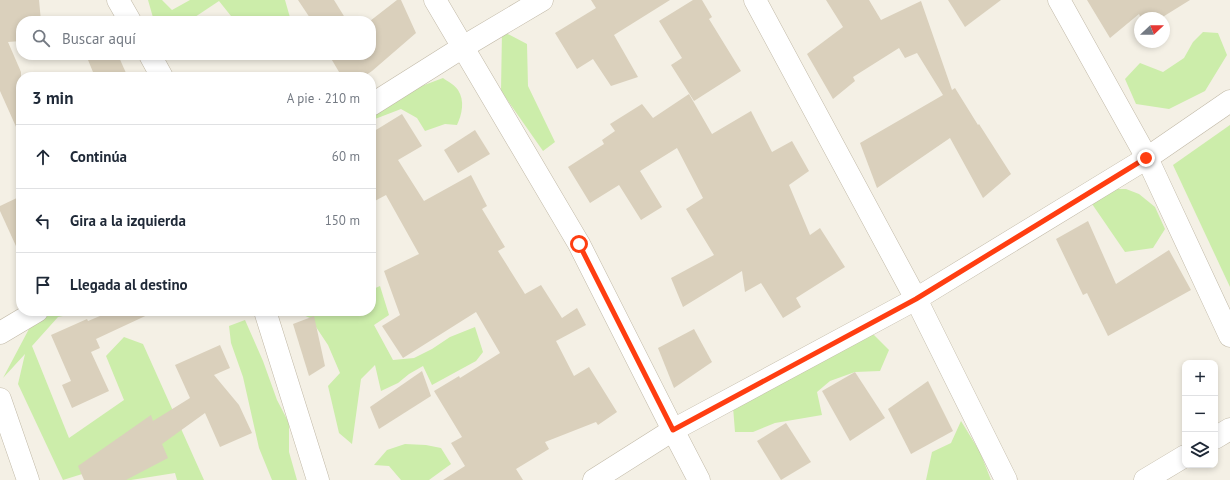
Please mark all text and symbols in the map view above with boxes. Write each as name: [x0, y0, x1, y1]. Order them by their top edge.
north arrow: [1134, 12, 1170, 48]
search box: [16, 16, 376, 60]
icon: search: [30, 27, 52, 49]
text: Buscar aquí: [62, 29, 136, 48]
text: 3 min: [32, 87, 73, 109]
text: A pie · 210 m: [287, 90, 360, 107]
icon: ahead: [32, 146, 54, 168]
text: Continúa: [70, 147, 127, 166]
text: 60 m: [332, 148, 360, 165]
route end: [1137, 149, 1155, 167]
icon: left: [32, 210, 54, 232]
text: Gira a la izquierda: [70, 211, 186, 230]
text: 150 m: [325, 212, 360, 229]
route start: [570, 235, 588, 253]
icon: arrive: [32, 274, 54, 296]
text: Llegada al destino: [70, 275, 188, 294]
map controls: [1182, 360, 1218, 468]
button: +: [1182, 360, 1218, 396]
button: −: [1182, 396, 1218, 432]
button: layers: [1182, 432, 1218, 468]

